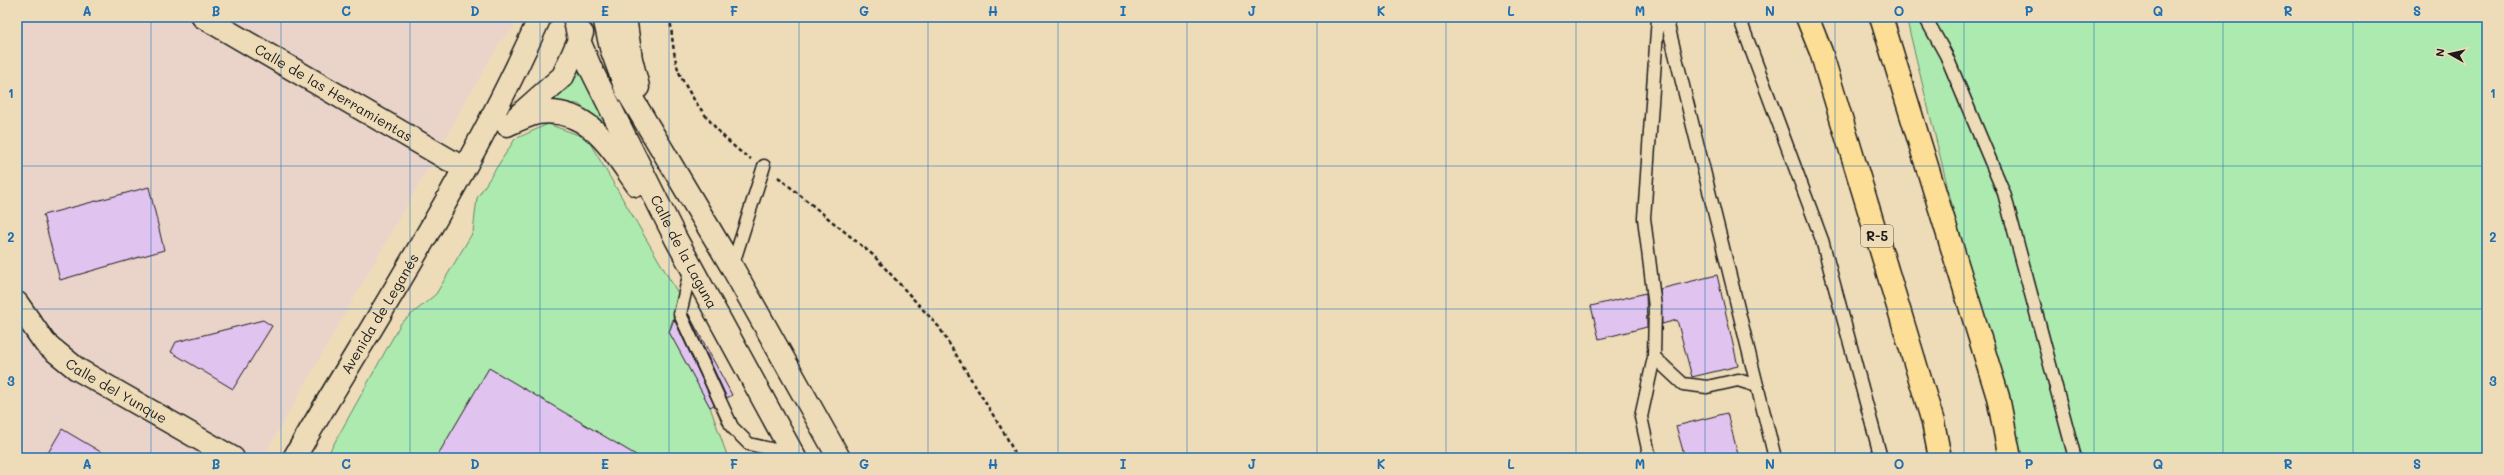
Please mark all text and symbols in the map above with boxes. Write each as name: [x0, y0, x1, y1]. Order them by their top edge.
text: A: [82, 2, 92, 19]
text: B: [212, 2, 221, 19]
text: C: [341, 2, 351, 19]
text: D: [470, 2, 480, 19]
text: E: [601, 2, 609, 19]
text: F: [730, 2, 738, 19]
text: G: [859, 2, 869, 19]
text: H: [988, 2, 998, 19]
text: I: [1120, 2, 1127, 19]
text: J: [1248, 2, 1256, 19]
text: K: [1377, 2, 1386, 19]
text: L: [1507, 2, 1515, 19]
text: M: [1635, 2, 1645, 19]
text: N: [1765, 2, 1775, 19]
text: O: [1894, 2, 1904, 19]
text: P: [2025, 2, 2034, 19]
text: Q: [2153, 2, 2163, 19]
text: R: [2284, 2, 2293, 19]
text: S: [2413, 2, 2421, 19]
north arrow: [2430, 34, 2470, 74]
street label: Calle de las Herramientas: [251, 39, 416, 146]
text: N: [2432, 47, 2448, 58]
text: 1: [8, 84, 14, 101]
text: 1: [2490, 84, 2496, 101]
street label: Calle de la Laguna: [646, 192, 722, 312]
road number: R-5: [1861, 225, 1893, 247]
text: 2: [7, 228, 15, 245]
text: 2: [2489, 228, 2497, 245]
street label: Avenida de Leganés: [336, 250, 423, 377]
street label: Calle del Yunque: [62, 354, 171, 427]
text: 3: [7, 372, 15, 389]
text: 3: [2489, 372, 2497, 389]
text: A: [82, 455, 92, 472]
text: B: [212, 455, 221, 472]
text: C: [341, 455, 351, 472]
text: D: [470, 455, 480, 472]
text: E: [601, 455, 609, 472]
text: F: [730, 455, 738, 472]
text: G: [859, 455, 869, 472]
text: H: [988, 455, 998, 472]
text: I: [1120, 455, 1127, 472]
text: J: [1248, 455, 1256, 472]
text: K: [1377, 455, 1386, 472]
text: L: [1507, 455, 1515, 472]
text: M: [1635, 455, 1645, 472]
text: N: [1765, 455, 1775, 472]
text: O: [1894, 455, 1904, 472]
text: P: [2025, 455, 2034, 472]
text: Q: [2153, 455, 2163, 472]
text: R: [2284, 455, 2293, 472]
text: S: [2413, 455, 2421, 472]

